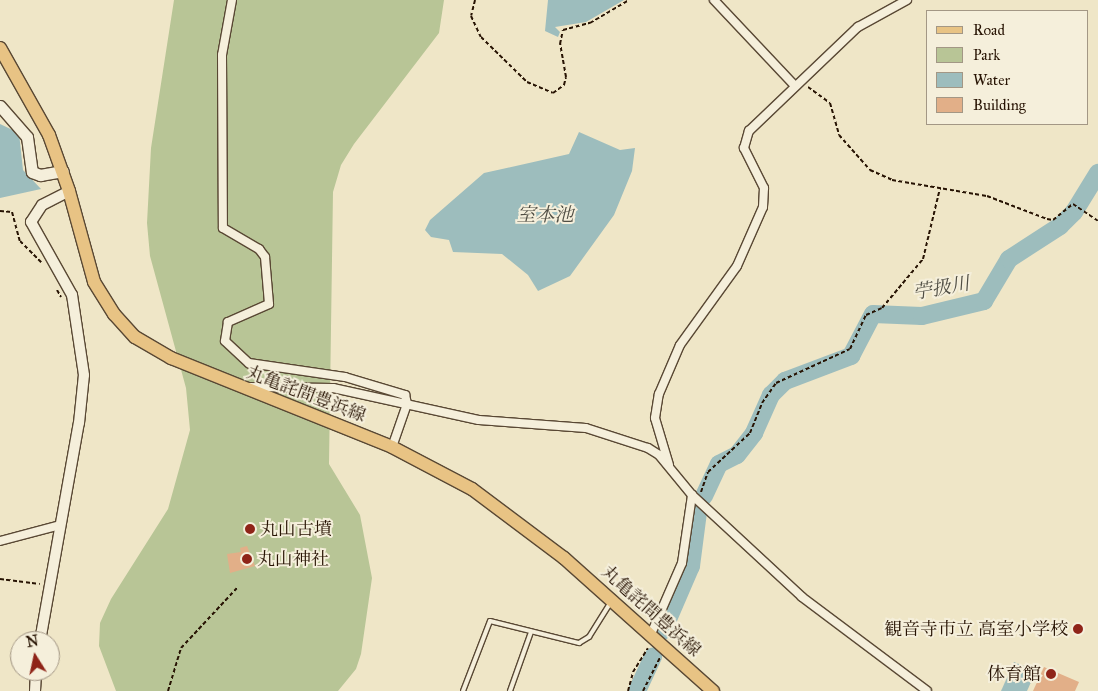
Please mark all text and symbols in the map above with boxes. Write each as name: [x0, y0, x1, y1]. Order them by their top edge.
legend: [926, 10, 1088, 125]
text: Road: [973, 21, 1005, 39]
text: Park: [973, 46, 1000, 64]
text: Water: [973, 71, 1010, 89]
text: Building: [973, 96, 1026, 114]
water label: 室本池: [517, 204, 573, 226]
water label: 苧扱川: [911, 272, 971, 304]
street label: 丸亀詫間豊浜線: [243, 361, 369, 427]
place label: 丸山古墳: [260, 518, 332, 540]
marker: 丸山古墳: [244, 523, 256, 535]
place label: 丸山神社: [257, 548, 329, 570]
marker: 丸山神社: [241, 553, 253, 565]
street label: 丸亀詫間豊浜線: [597, 561, 705, 661]
place label: 観音寺市立 高室小学校: [884, 618, 1068, 640]
marker: 観音寺市立 高室小学校: [1072, 623, 1084, 635]
north arrow: [10, 631, 60, 681]
text: N: [25, 632, 40, 651]
place label: 体育館: [987, 663, 1041, 685]
marker: 体育館: [1045, 668, 1057, 680]

